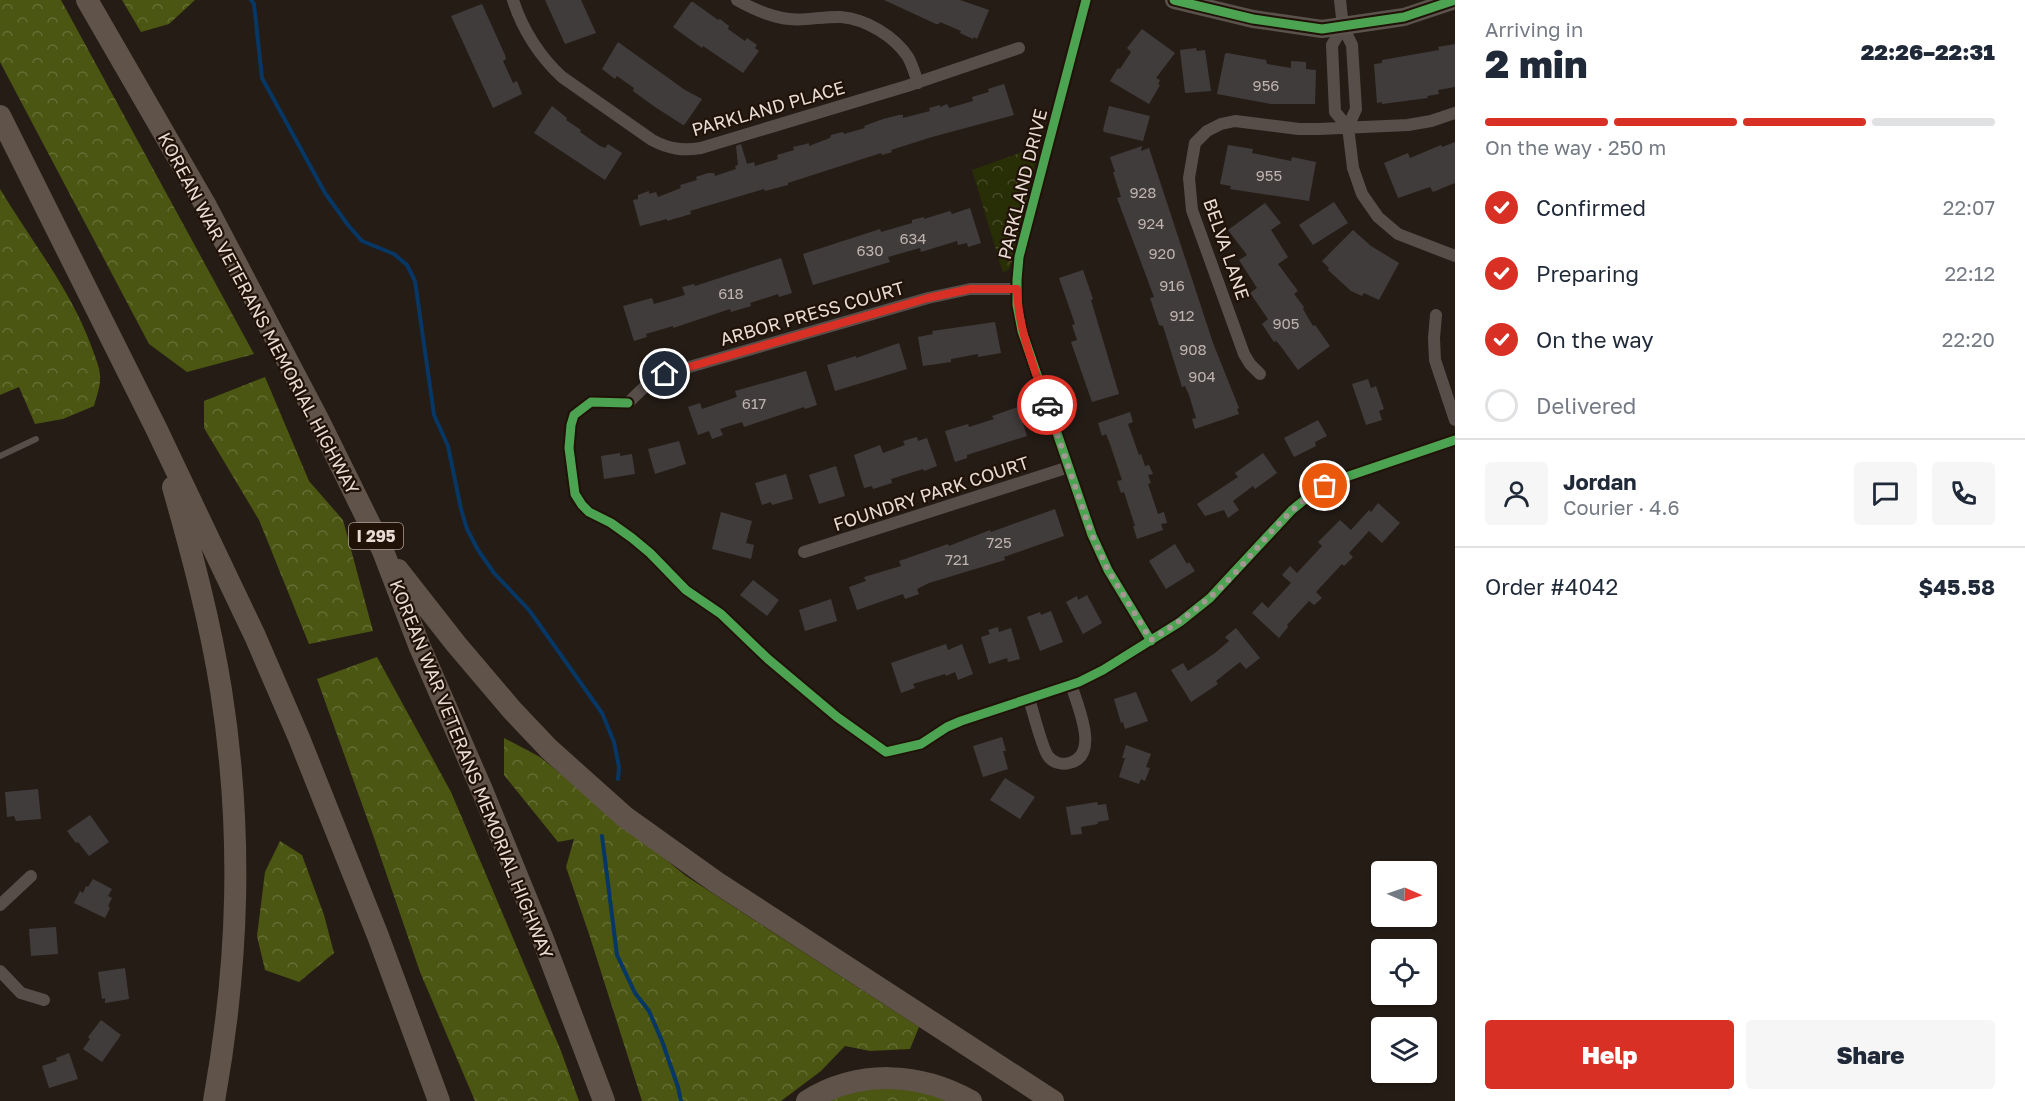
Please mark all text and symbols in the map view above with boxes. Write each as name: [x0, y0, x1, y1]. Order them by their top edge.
text: Arriving in: [1485, 17, 1583, 41]
text: 22:26–22:31: [1861, 38, 1995, 65]
text: 2 min: [1485, 40, 1588, 87]
street label: PARKLAND PLACE: [689, 76, 847, 140]
house number: 956: [1253, 76, 1279, 94]
street label: PARKLAND DRIVE: [993, 107, 1051, 261]
street label: KOREAN WAR VETERANS MEMORIAL HIGHWAY: [154, 128, 364, 498]
text: On the way · 250 m: [1485, 135, 1666, 159]
house number: 955: [1256, 166, 1282, 184]
house number: 928: [1130, 183, 1156, 201]
icon: check: [1485, 191, 1518, 224]
text: Confirmed: [1536, 194, 1646, 221]
street label: BELVA LANE: [1199, 195, 1255, 303]
text: 22:07: [1943, 195, 1995, 219]
house number: 924: [1138, 214, 1164, 232]
house number: 634: [899, 229, 927, 247]
house number: 630: [856, 241, 884, 259]
house number: 920: [1148, 244, 1176, 262]
icon: check: [1485, 257, 1518, 290]
text: Preparing: [1536, 260, 1639, 287]
text: 22:12: [1945, 261, 1995, 285]
street label: ARBOR PRESS COURT: [717, 276, 907, 350]
house number: 916: [1159, 276, 1185, 294]
house number: 618: [718, 284, 744, 302]
house number: 912: [1169, 306, 1195, 324]
house number: 905: [1272, 314, 1300, 332]
icon: check: [1485, 323, 1518, 356]
text: On the way: [1536, 326, 1654, 353]
text: 22:20: [1942, 327, 1995, 351]
house number: 908: [1179, 340, 1207, 358]
pin: [639, 348, 690, 399]
icon: home: [648, 357, 681, 390]
house number: 904: [1188, 367, 1216, 385]
courier: [1017, 375, 1077, 435]
icon: car: [1031, 389, 1064, 422]
text: Delivered: [1536, 392, 1636, 419]
house number: 617: [742, 394, 766, 412]
street label: FOUNDRY PARK COURT: [830, 451, 1032, 535]
pin: [1299, 460, 1350, 511]
button: person: [1485, 462, 1548, 525]
button: chat: [1854, 462, 1917, 525]
button: phone: [1932, 462, 1995, 525]
text: Jordan: [1563, 468, 1637, 495]
icon: bag: [1308, 469, 1341, 502]
text: Courier · 4.6: [1563, 495, 1680, 519]
road number: I 295: [349, 523, 403, 549]
house number: 725: [986, 533, 1012, 551]
house number: 721: [945, 550, 969, 568]
text: Order #4042: [1485, 573, 1618, 600]
text: $45.58: [1919, 573, 1995, 600]
street label: KOREAN WAR VETERANS MEMORIAL HIGHWAY: [386, 576, 559, 962]
north arrow: [1371, 861, 1437, 927]
map controls: [1371, 861, 1437, 1083]
button: locate: [1371, 939, 1437, 1005]
button: layers: [1371, 1017, 1437, 1083]
button: Help: [1485, 1020, 1734, 1089]
button: Share: [1746, 1020, 1995, 1089]

